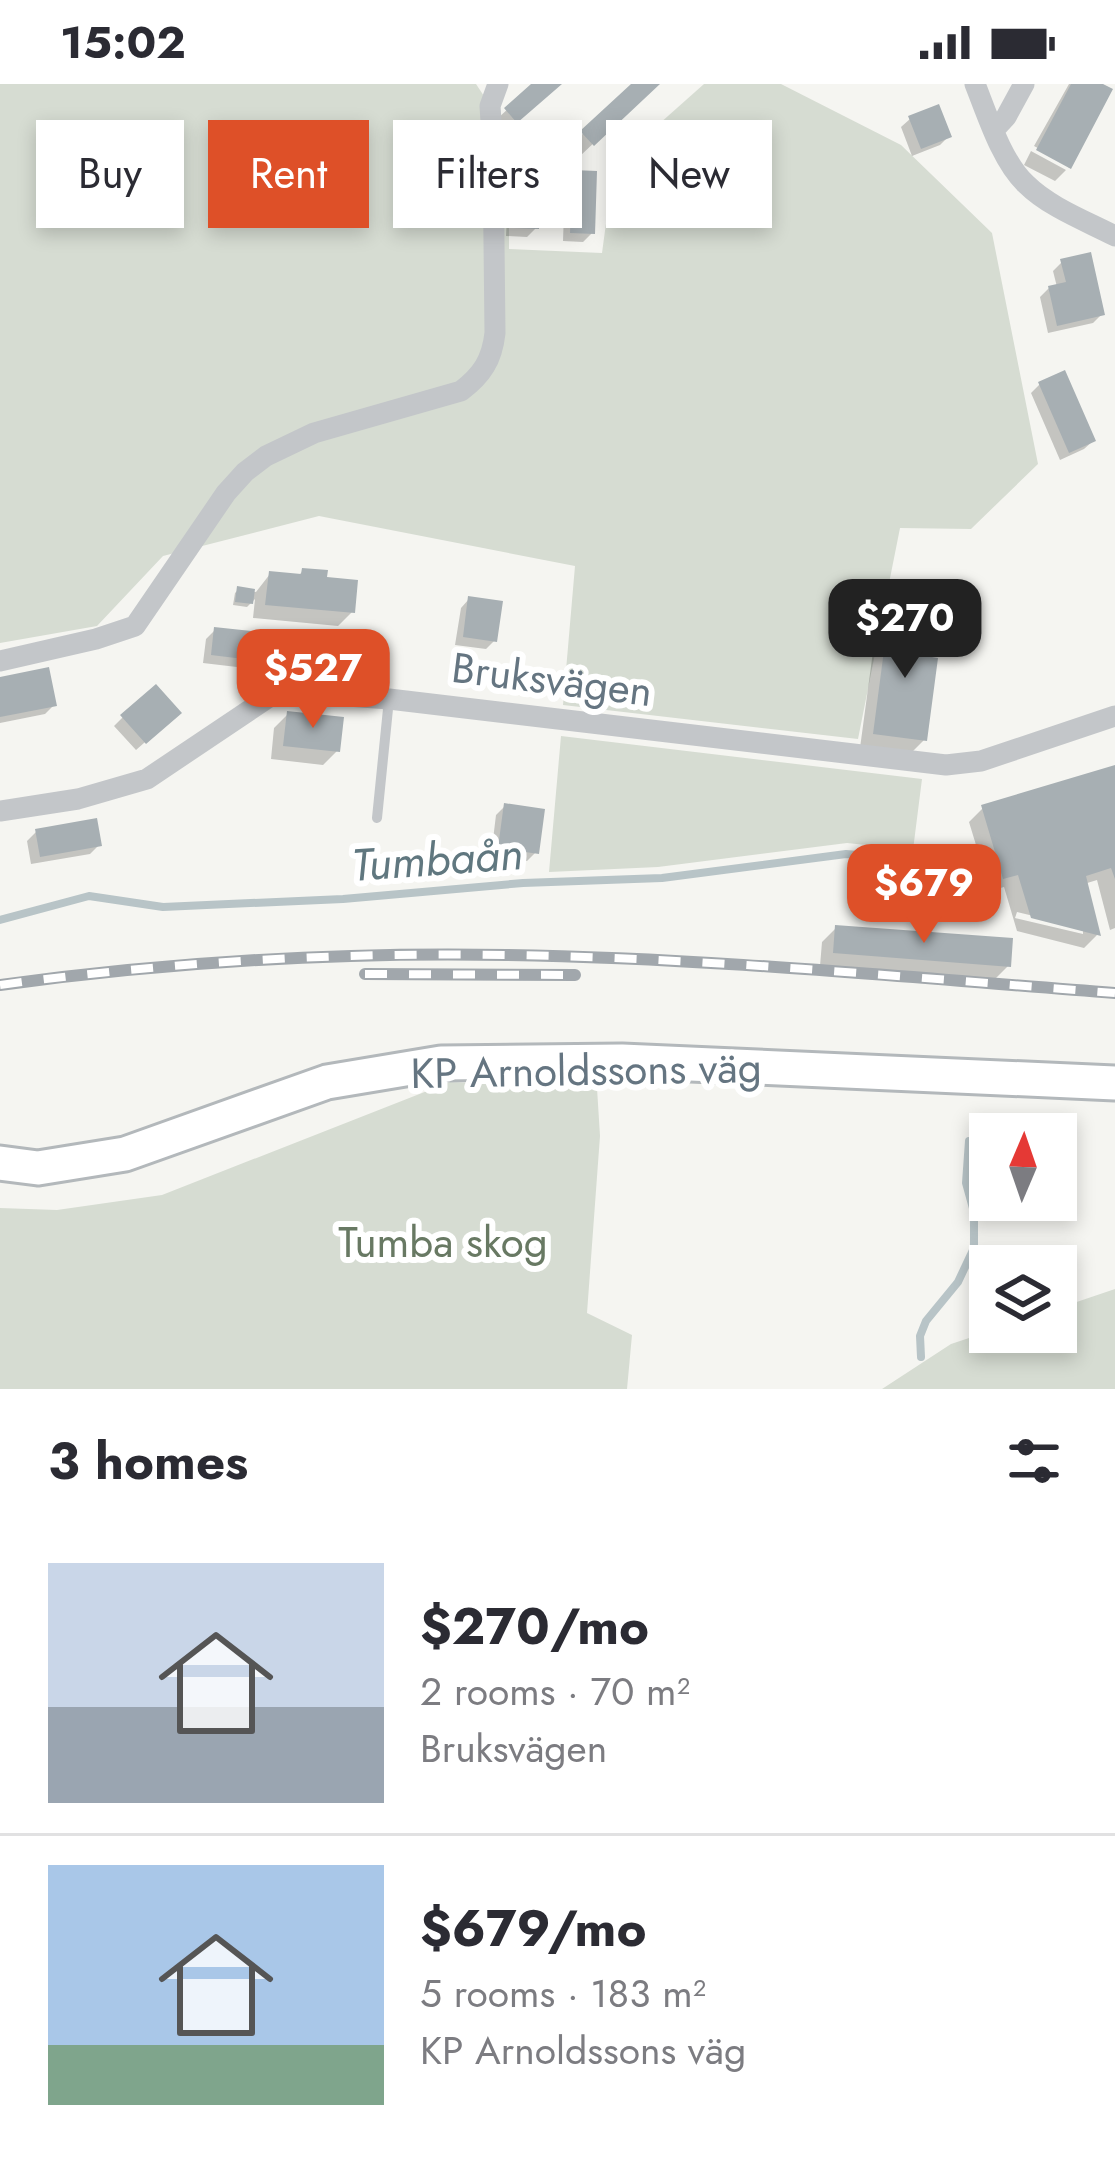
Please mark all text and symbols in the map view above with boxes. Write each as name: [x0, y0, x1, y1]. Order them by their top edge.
text: 15:02: [60, 10, 186, 75]
chip: Buy: [36, 120, 184, 228]
chip: Rent: [208, 120, 369, 228]
chip: Filters: [393, 120, 582, 228]
chip: New: [606, 120, 772, 228]
pin: $270: [834, 579, 976, 681]
text: $270: [855, 589, 955, 646]
pin: $527: [242, 629, 384, 731]
street label: Bruksvägen: [448, 637, 656, 722]
text: $527: [264, 639, 362, 696]
water label: Tumbaån: [349, 821, 525, 898]
pin: $679: [853, 844, 995, 946]
text: $679: [874, 854, 974, 911]
street label: KP Arnoldssons väg: [410, 1037, 762, 1104]
north arrow: [969, 1113, 1077, 1221]
map controls: [969, 1113, 1077, 1353]
park label: Tumba skog: [338, 1212, 548, 1273]
button: layers: [969, 1245, 1077, 1353]
text: 3 homes: [48, 1424, 248, 1498]
icon: filters: [1001, 1428, 1067, 1494]
text: $270/mo: [420, 1589, 649, 1663]
icon: home: [144, 1611, 288, 1755]
text: 2 rooms · 70 m²: [420, 1663, 690, 1720]
text: Bruksvägen: [420, 1720, 607, 1777]
text: $679/mo: [420, 1891, 647, 1965]
icon: home: [144, 1913, 288, 2057]
text: 5 rooms · 183 m²: [420, 1965, 706, 2022]
text: KP Arnoldssons väg: [420, 2022, 746, 2079]

